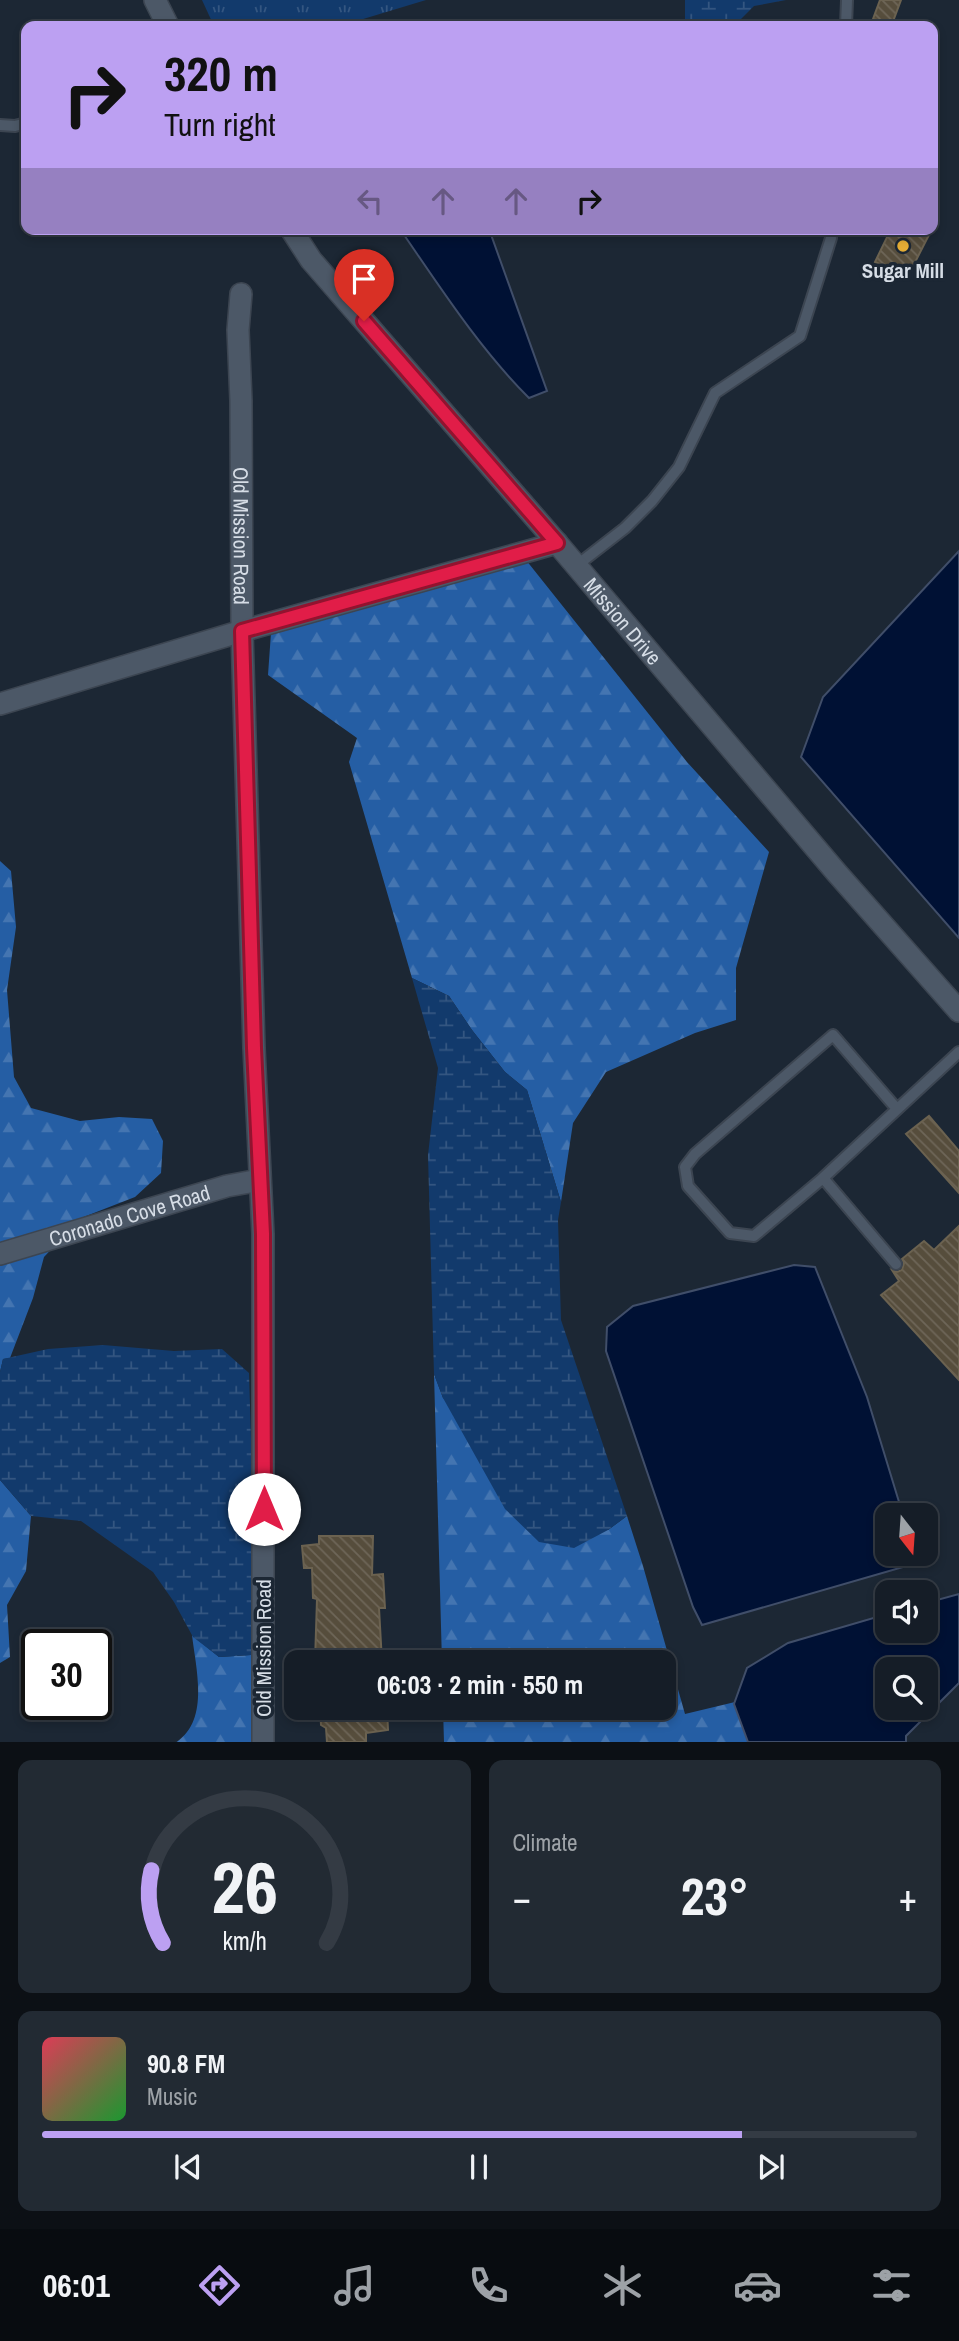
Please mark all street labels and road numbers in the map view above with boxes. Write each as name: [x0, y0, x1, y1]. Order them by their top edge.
street label: Old Mission Road: [227, 467, 256, 605]
street label: Mission Drive: [578, 571, 668, 671]
street label: Coronado Cove Road: [45, 1177, 213, 1253]
street label: Old Mission Road: [249, 1579, 278, 1717]

